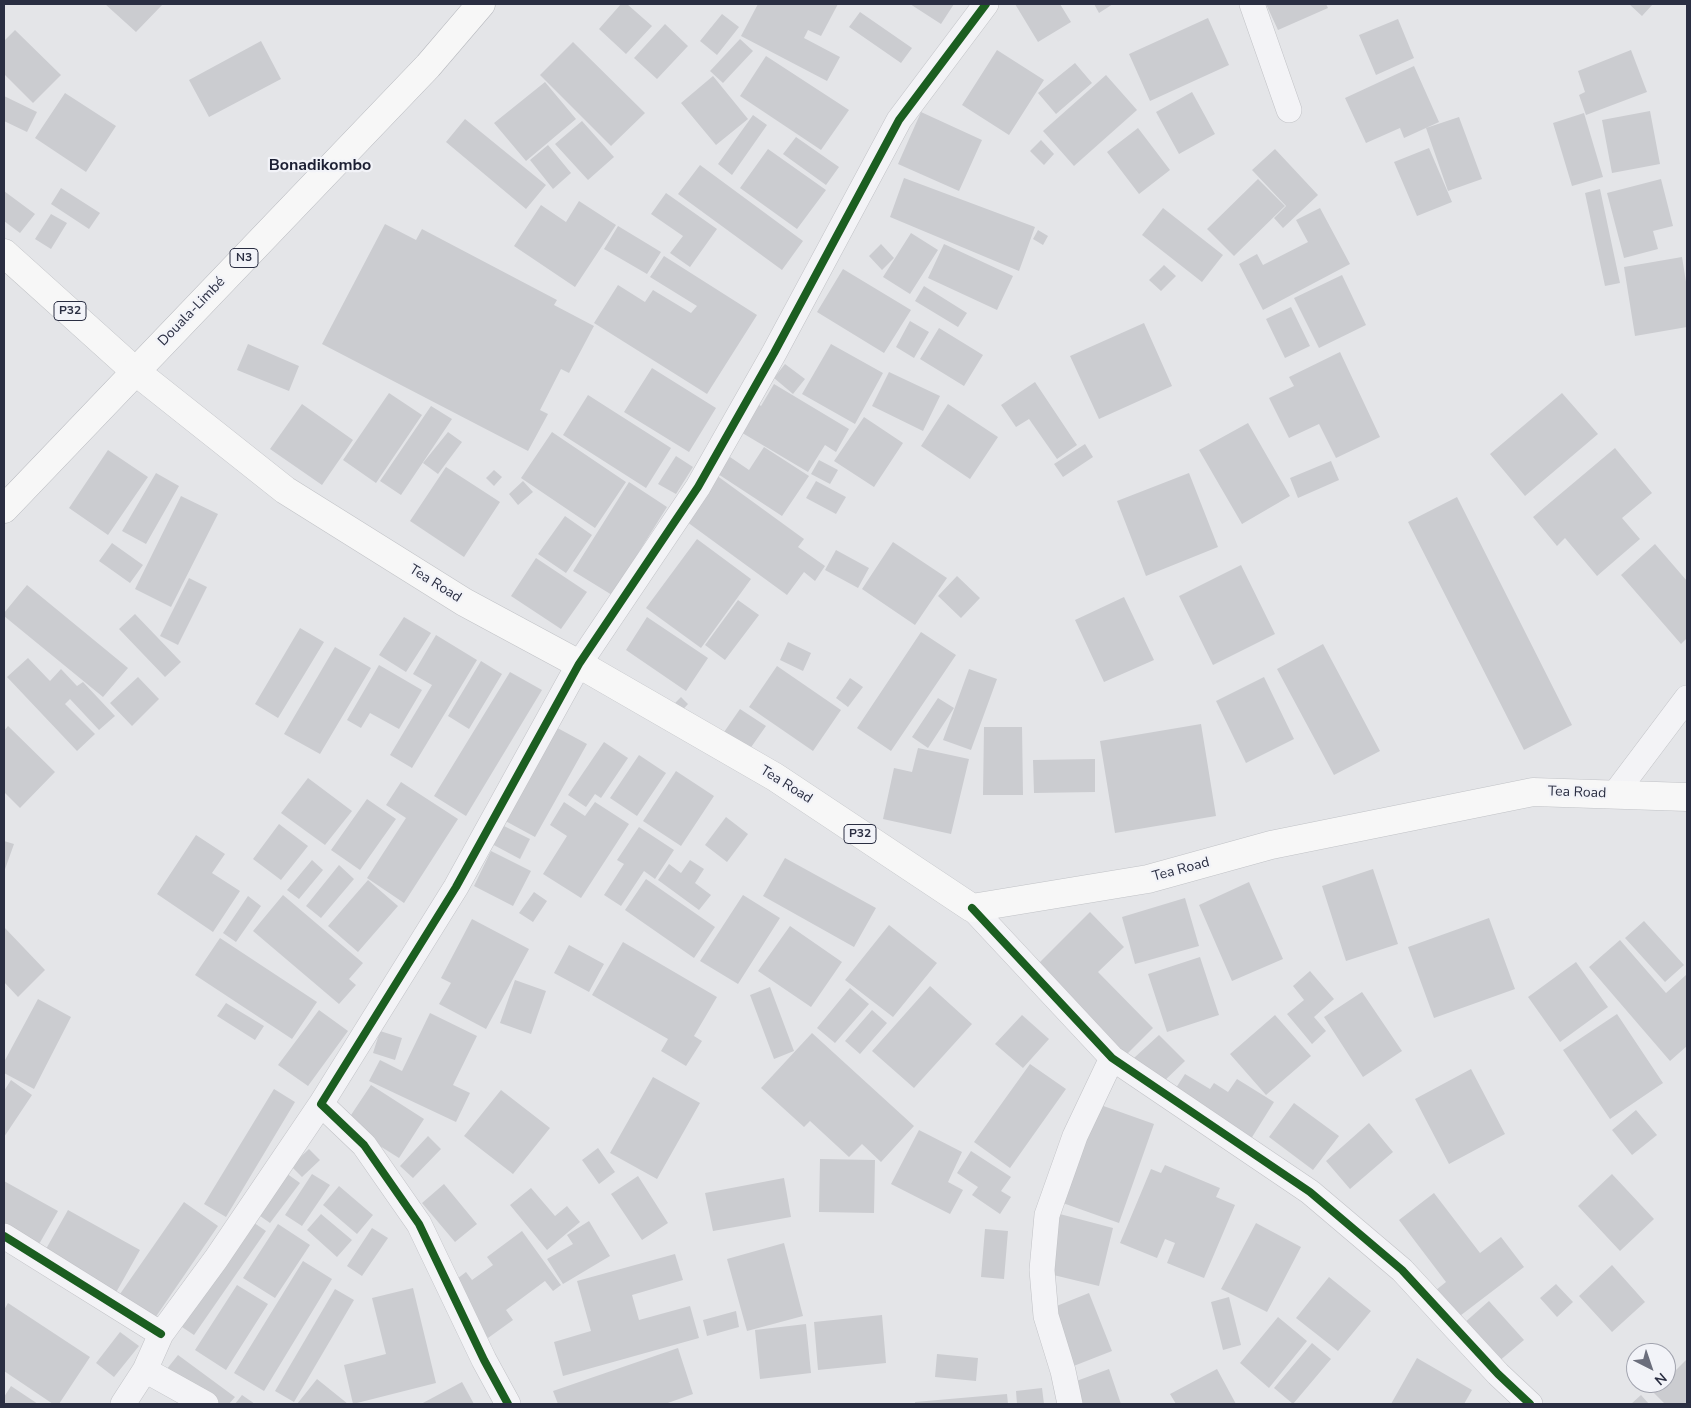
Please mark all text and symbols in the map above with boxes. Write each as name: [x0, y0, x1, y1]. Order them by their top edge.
district label: Bonadikombo: [269, 156, 371, 176]
road number: N3: [230, 248, 258, 268]
street label: Douala-Limbé: [155, 274, 229, 350]
road number: P32: [54, 302, 86, 321]
street label: Tea Road: [406, 561, 464, 607]
street label: Tea Road: [757, 762, 815, 808]
street label: Tea Road: [1548, 784, 1606, 802]
road number: P32: [844, 824, 876, 844]
street label: Tea Road: [1151, 854, 1211, 886]
north arrow: [1626, 1343, 1676, 1393]
text: N: [1650, 1368, 1671, 1390]

